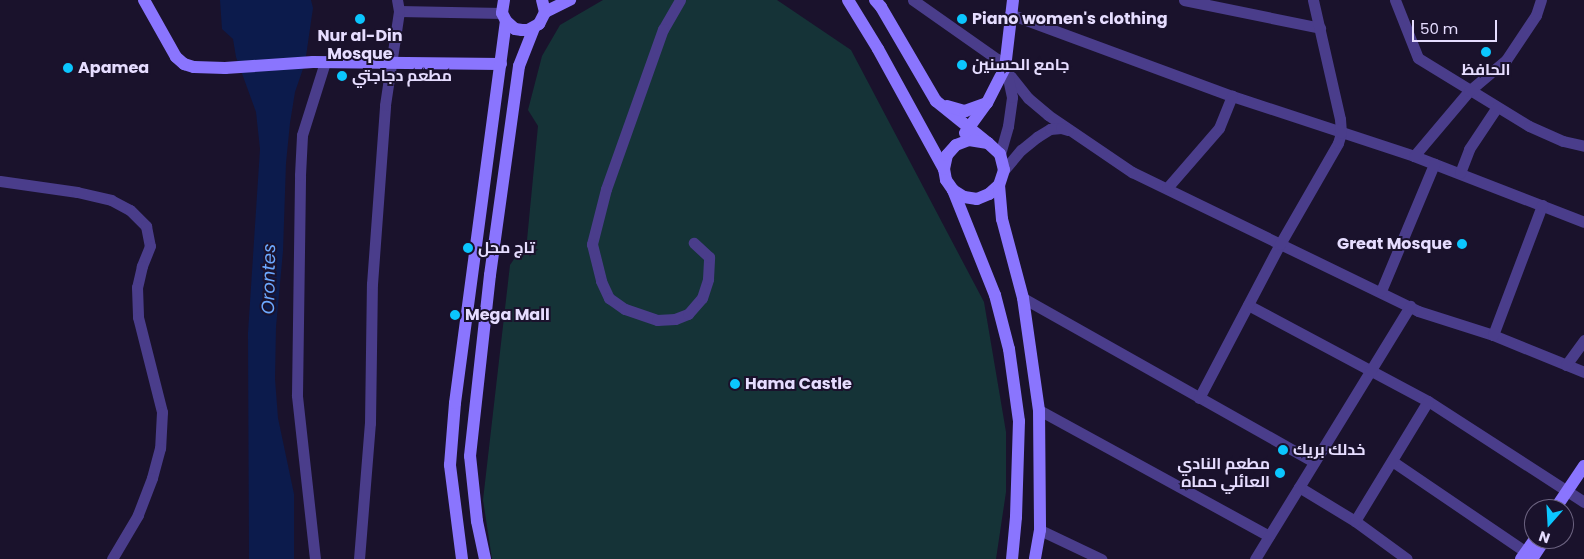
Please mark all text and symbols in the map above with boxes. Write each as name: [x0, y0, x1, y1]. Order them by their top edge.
place label: Piano women's clothing: [972, 9, 1168, 29]
scale bar: [1414, 10, 1499, 42]
marker: Nur al-Din Mosque: [354, 13, 366, 25]
marker: Piano women's clothing: [956, 13, 968, 25]
text: 50 m: [1420, 18, 1458, 39]
place label: Nur al-Din Mosque: [317, 26, 403, 64]
marker: الحافظ: [1480, 46, 1492, 58]
place label: جامع الحسنين: [972, 55, 1069, 75]
place label: Apamea: [78, 58, 149, 78]
marker: جامع الحسنين: [956, 59, 968, 71]
place label: الحافظ: [1461, 60, 1511, 80]
marker: Apamea: [62, 62, 74, 74]
place label: مطعم دجاجتي: [352, 66, 452, 86]
marker: مطعم دجاجتي: [336, 70, 348, 82]
place label: Great Mosque: [1337, 234, 1452, 254]
place label: تاج محل: [478, 238, 535, 258]
marker: Great Mosque: [1456, 238, 1468, 250]
marker: تاج محل: [462, 242, 474, 254]
water label: Orontes: [258, 243, 280, 315]
place label: Mega Mall: [465, 305, 550, 325]
marker: Mega Mall: [449, 309, 461, 321]
place label: Hama Castle: [745, 374, 852, 394]
marker: Hama Castle: [729, 378, 741, 390]
place label: خدلك بريك: [1293, 440, 1365, 460]
marker: خدلك بريك: [1277, 444, 1289, 456]
place label: مطعم النادي العائلي حماه: [1177, 454, 1270, 492]
marker: مطعم النادي العائلي حماه: [1274, 467, 1286, 479]
north arrow: [1524, 499, 1574, 549]
text: N: [1536, 526, 1553, 548]

